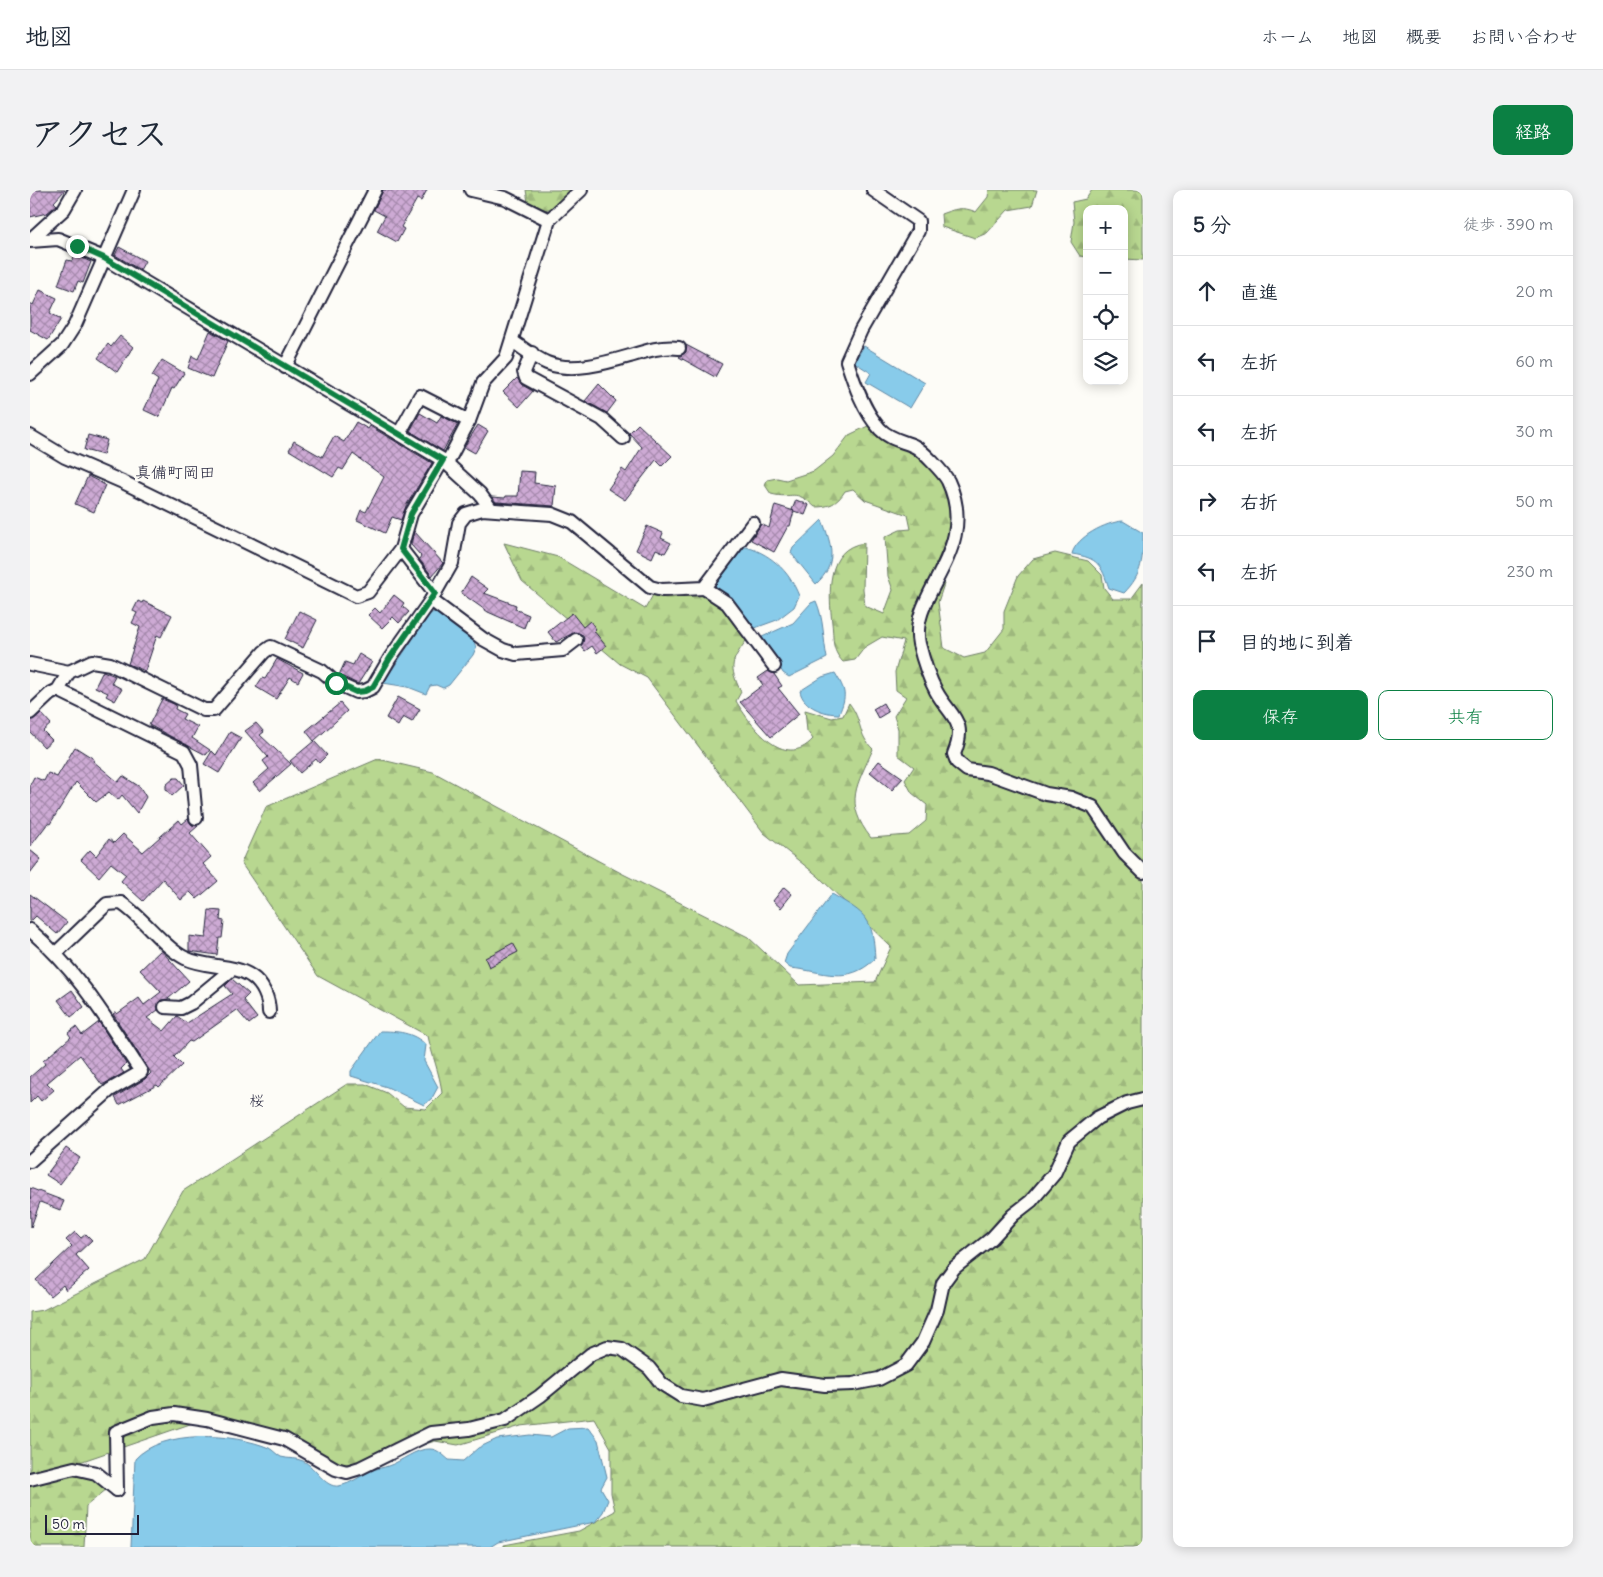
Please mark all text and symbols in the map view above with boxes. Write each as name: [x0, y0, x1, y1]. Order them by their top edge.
text: 地図: [25, 21, 73, 51]
text: ホーム: [1261, 25, 1314, 48]
text: 地図: [1342, 25, 1378, 48]
text: 概要: [1406, 25, 1442, 48]
text: お問い合わせ: [1470, 25, 1578, 48]
button: 経路: [1493, 105, 1573, 155]
text: アクセス: [30, 111, 168, 155]
map controls: [1083, 205, 1128, 385]
button: +: [1083, 205, 1128, 250]
text: 5 分: [1193, 211, 1231, 238]
text: 徒歩 · 390 m: [1463, 214, 1553, 234]
route end: [66, 235, 89, 258]
button: −: [1083, 250, 1128, 295]
icon: ahead: [1193, 277, 1221, 305]
text: 直進: [1240, 280, 1278, 304]
text: 20 m: [1516, 281, 1553, 301]
button: locate: [1083, 295, 1128, 340]
button: layers: [1083, 340, 1128, 385]
icon: left: [1193, 347, 1221, 375]
text: 左折: [1240, 350, 1278, 374]
text: 60 m: [1515, 351, 1553, 371]
icon: left: [1193, 417, 1221, 445]
text: 左折: [1240, 420, 1278, 444]
text: 30 m: [1516, 421, 1553, 441]
district label: 真備町岡田: [135, 462, 215, 482]
icon: right: [1193, 487, 1221, 515]
text: 右折: [1240, 490, 1278, 514]
text: 50 m: [1515, 491, 1553, 511]
icon: left: [1193, 557, 1221, 585]
text: 左折: [1240, 560, 1278, 584]
text: 230 m: [1507, 561, 1553, 581]
icon: arrive: [1193, 627, 1221, 655]
text: 目的地に到着: [1240, 630, 1354, 654]
route start: [325, 672, 348, 695]
button: 保存: [1193, 690, 1368, 740]
button: 共有: [1378, 690, 1553, 740]
district label: 桜: [249, 1091, 265, 1110]
scale bar: [45, 1512, 139, 1535]
text: 50 m: [52, 1515, 85, 1533]

